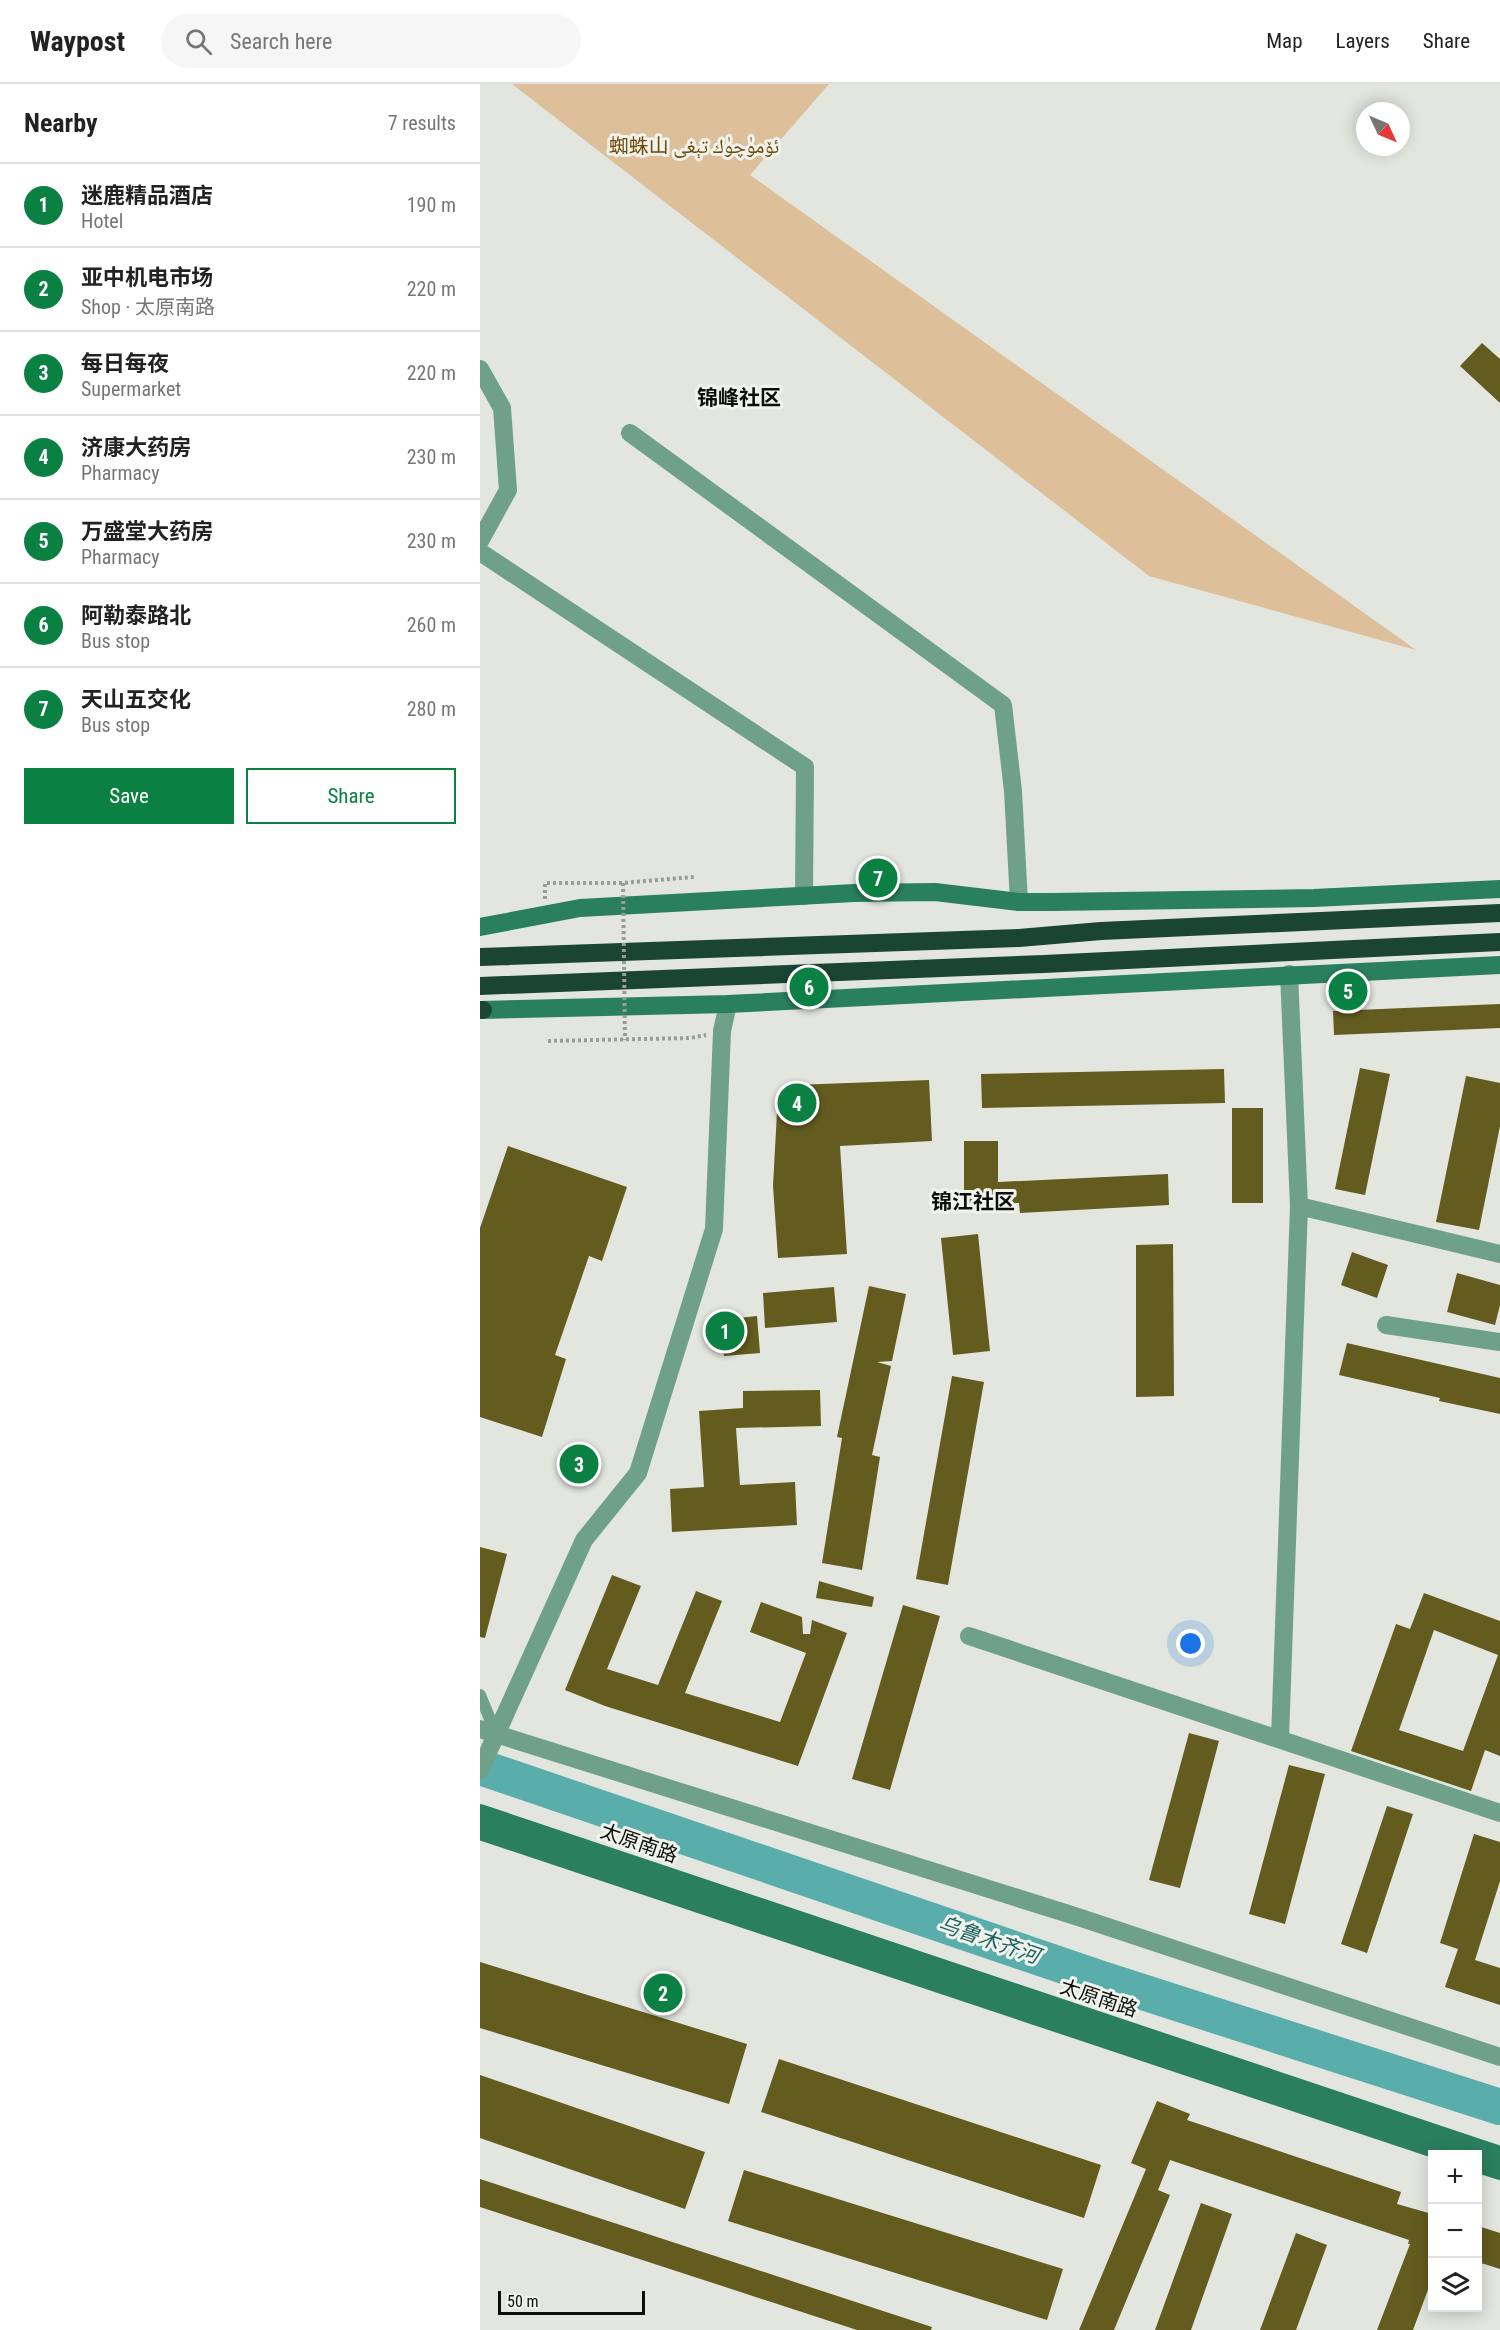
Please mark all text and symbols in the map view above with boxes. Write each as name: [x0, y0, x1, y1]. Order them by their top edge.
search box: [161, 14, 581, 68]
text: Waypost: [30, 25, 125, 58]
icon: search: [182, 25, 215, 58]
text: Search here: [230, 29, 332, 54]
text: Map: [1266, 29, 1303, 53]
text: Layers: [1336, 29, 1390, 53]
text: Share: [1423, 29, 1470, 53]
north arrow: [1356, 102, 1410, 156]
text: Nearby: [24, 108, 98, 138]
text: 7 results: [388, 111, 456, 135]
park label: 蜘蛛山 ئۆمۈچۈك تېغى: [609, 134, 779, 159]
text: 迷鹿精品酒店: [81, 183, 213, 208]
text: 1: [38, 193, 49, 217]
text: 190 m: [407, 193, 456, 217]
text: Hotel: [81, 209, 123, 233]
text: 亚中机电市场: [81, 265, 213, 290]
text: 2: [38, 277, 49, 301]
text: 220 m: [407, 277, 456, 301]
text: Shop · 太原南路: [81, 295, 215, 319]
text: 每日每夜: [81, 351, 169, 376]
text: 3: [38, 361, 49, 385]
text: 220 m: [407, 361, 456, 385]
text: Supermarket: [81, 377, 181, 401]
district label: 锦峰社区: [697, 386, 781, 410]
text: 济康大药房: [81, 435, 191, 460]
text: 4: [38, 445, 49, 469]
text: 230 m: [407, 445, 456, 469]
text: Pharmacy: [81, 461, 160, 485]
text: 万盛堂大药房: [81, 519, 213, 544]
text: 5: [38, 529, 49, 553]
text: 230 m: [407, 529, 456, 553]
text: Pharmacy: [81, 545, 160, 569]
text: 阿勒泰路北: [81, 603, 191, 628]
text: 6: [38, 613, 49, 637]
text: 260 m: [407, 613, 456, 637]
text: Bus stop: [81, 629, 150, 653]
text: 天山五交化: [81, 687, 191, 712]
text: 7: [38, 697, 49, 721]
text: 280 m: [407, 697, 456, 721]
text: Bus stop: [81, 713, 150, 737]
button: Save: [24, 768, 234, 824]
button: Share: [246, 768, 456, 824]
pin: 7: [858, 856, 898, 900]
pin: 6: [790, 964, 828, 1010]
pin: 5: [1328, 968, 1368, 1014]
pin: 4: [778, 1080, 816, 1126]
district label: 锦江社区: [931, 1190, 1015, 1214]
pin: 1: [706, 1308, 744, 1354]
pin: 3: [560, 1442, 598, 1486]
your location: [1176, 1629, 1205, 1658]
street label: 太原南路: [597, 1819, 681, 1867]
water label: 乌鲁木齐河: [935, 1912, 1046, 1970]
pin: 2: [644, 1970, 682, 2016]
street label: 太原南路: [1057, 1974, 1141, 2022]
map controls: [1428, 2150, 1482, 2312]
button: +: [1428, 2150, 1482, 2204]
button: −: [1428, 2204, 1482, 2258]
button: layers: [1428, 2258, 1482, 2312]
scale bar: [498, 2288, 645, 2316]
text: 50 m: [507, 2292, 539, 2311]

